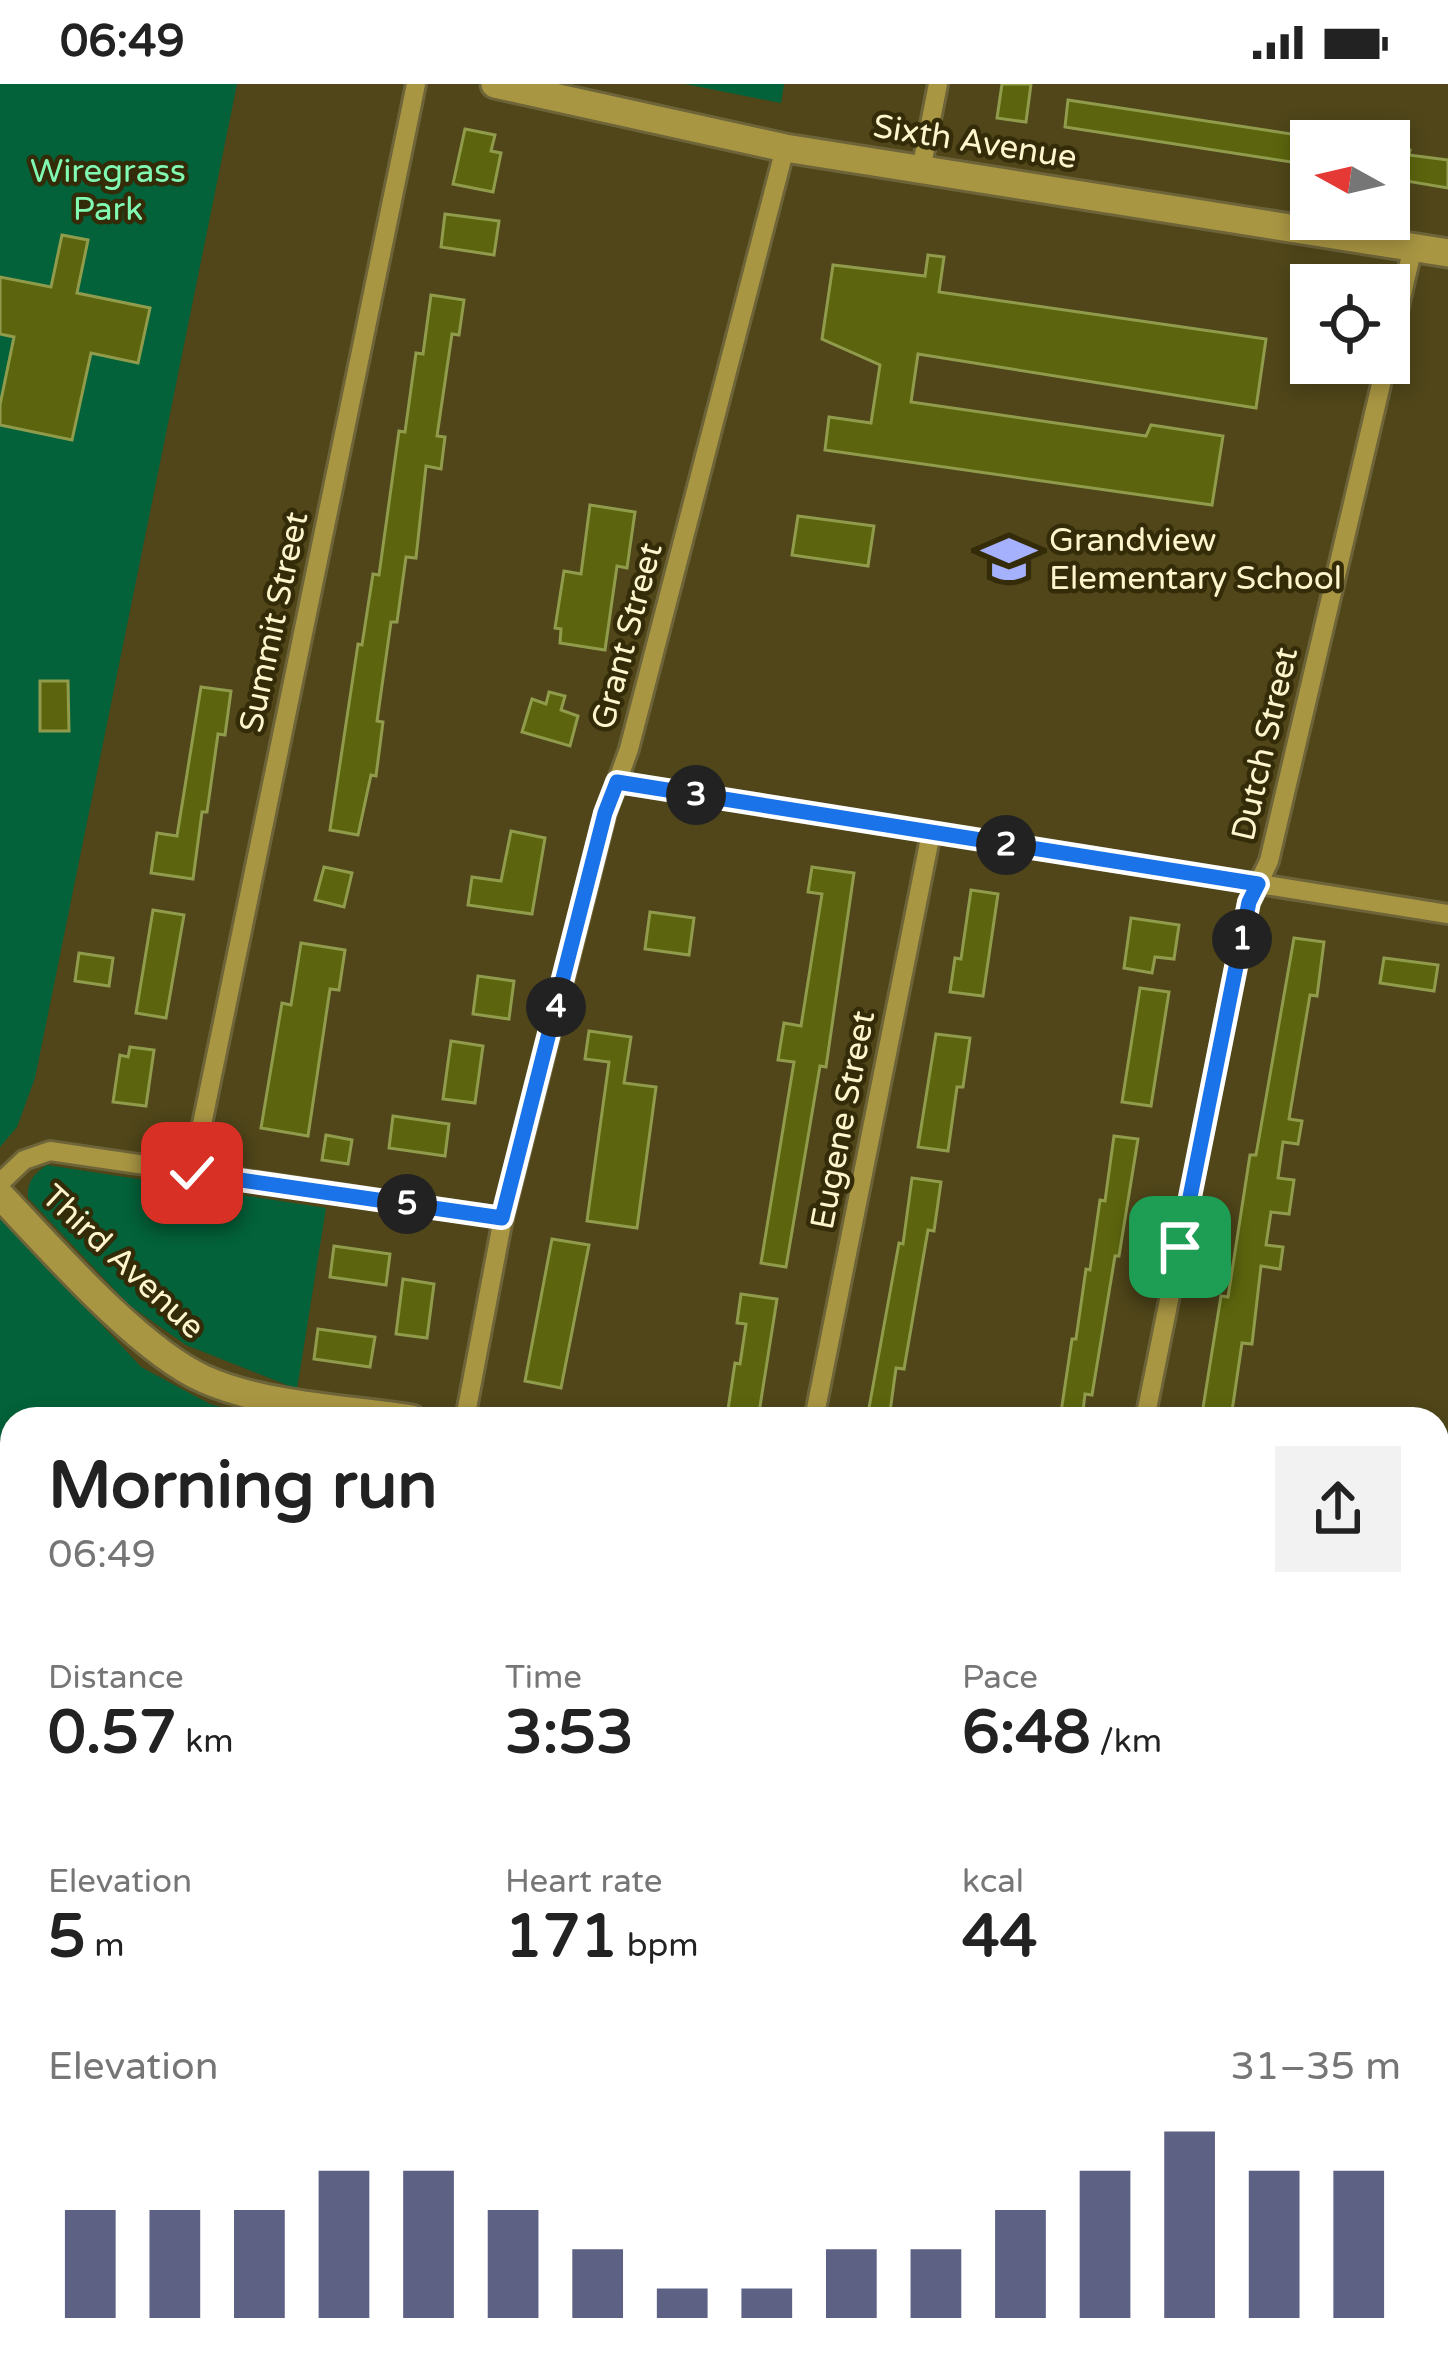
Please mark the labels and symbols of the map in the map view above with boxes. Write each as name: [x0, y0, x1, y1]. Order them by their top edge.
street label: Sixth Avenue: [870, 107, 1080, 177]
north arrow: [1290, 120, 1410, 240]
park label: Wiregrass Park: [30, 152, 186, 229]
street label: Summit Street: [232, 508, 316, 736]
place label: Grandview Elementary School: [1049, 521, 1342, 598]
school or university icon: Grandview Elementary School: [980, 530, 1038, 588]
street label: Grant Street: [583, 539, 671, 733]
street label: Dutch Street: [1224, 643, 1306, 845]
pin: 3: [666, 765, 726, 825]
pin: 2: [976, 815, 1036, 875]
pin: 1: [1212, 909, 1272, 969]
pin: 4: [526, 977, 586, 1037]
street label: Eugene Street: [803, 1007, 883, 1233]
pin: [141, 1122, 243, 1224]
pin: 5: [377, 1174, 437, 1234]
street label: Third Avenue: [34, 1177, 212, 1347]
pin: [1129, 1196, 1231, 1298]

